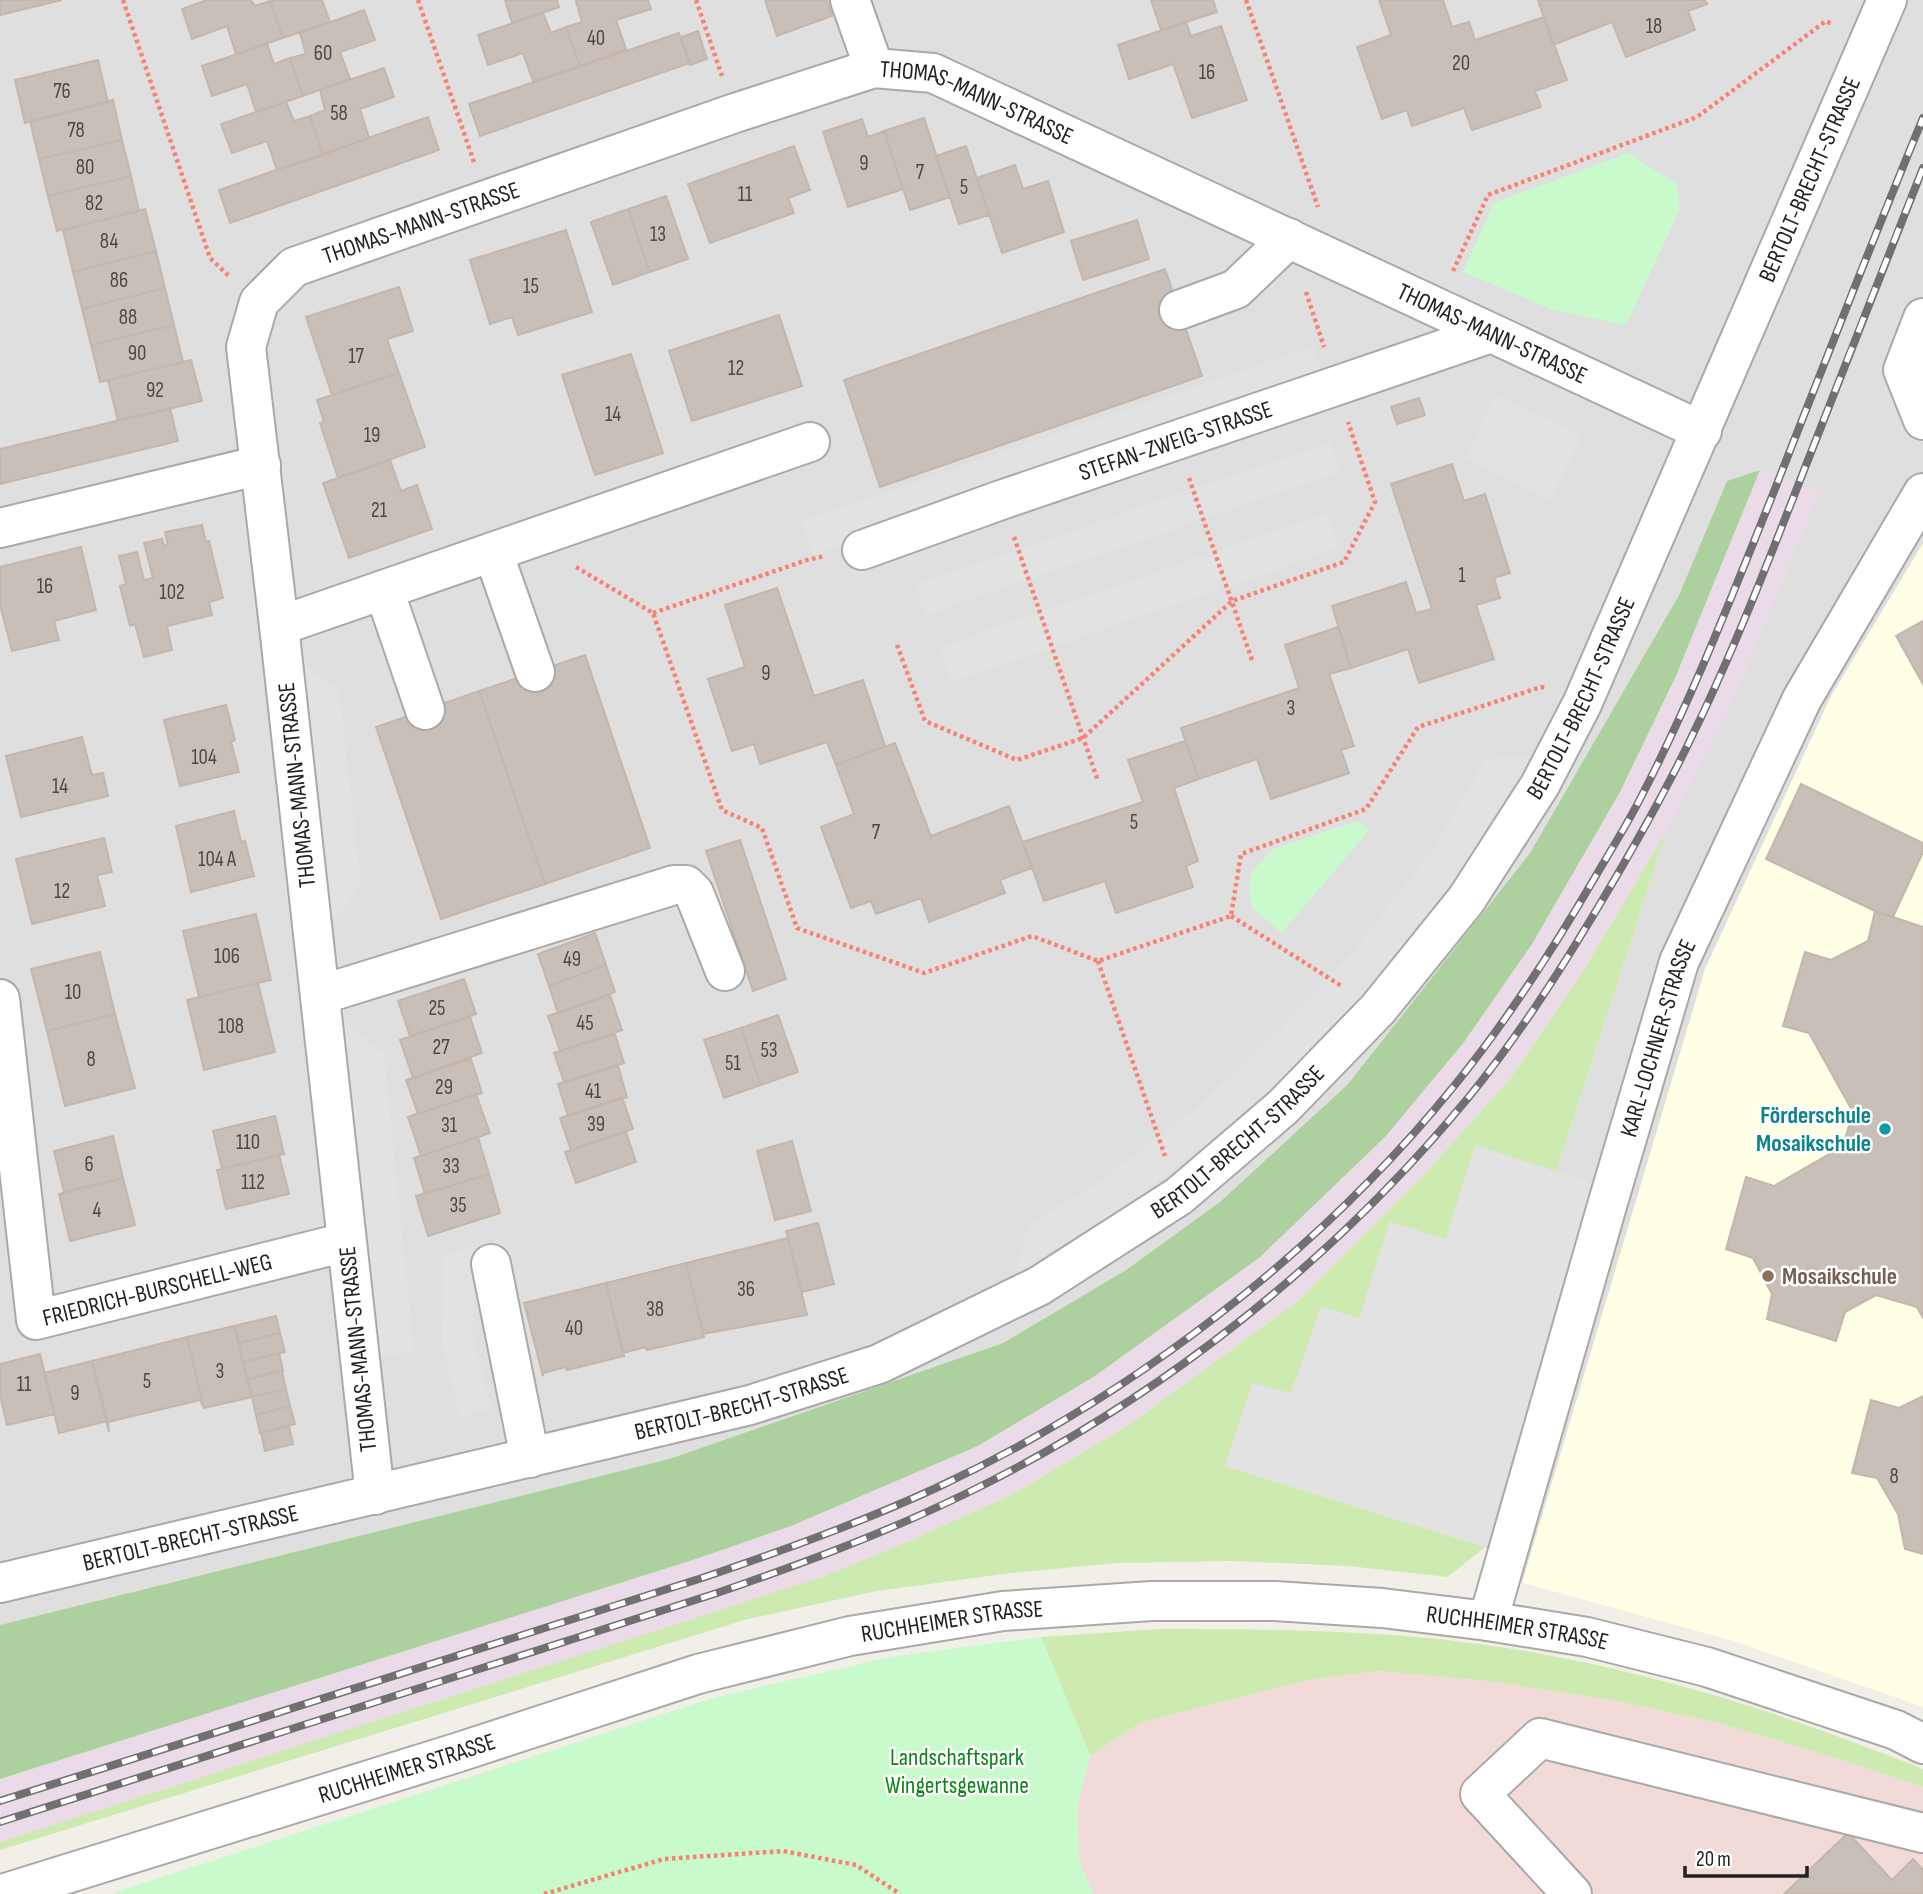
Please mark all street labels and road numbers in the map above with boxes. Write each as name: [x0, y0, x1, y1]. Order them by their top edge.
street label: THOMAS-MANN-STRASSE: [879, 54, 1078, 151]
street label: BERTOLT-BRECHT-STRASSE: [1752, 72, 1867, 286]
street label: THOMAS-MANN-STRASSE: [319, 175, 523, 270]
street label: THOMAS-MANN-STRASSE: [1393, 277, 1592, 390]
street label: STEFAN-ZWEIG-STRASSE: [1075, 394, 1276, 487]
street label: BERTOLT-BRECHT-STRASSE: [1520, 592, 1641, 805]
street label: THOMAS-MANN-STRASSE: [272, 681, 322, 889]
street label: KARL-LOCHNER-STRASSE: [1614, 935, 1702, 1140]
street label: BERTOLT-BRECHT-STRASSE: [1145, 1059, 1330, 1225]
street label: THOMAS-MANN-STRASSE: [333, 1245, 383, 1453]
street label: FRIEDRICH-BURSCHELL-WEG: [40, 1247, 275, 1332]
street label: BERTOLT-BRECHT-STRASSE: [632, 1360, 852, 1446]
street label: BERTOLT-BRECHT-STRASSE: [80, 1498, 301, 1577]
street label: RUCHHEIMER STRASSE: [859, 1594, 1044, 1648]
street label: RUCHHEIMER STRASSE: [1425, 1599, 1611, 1656]
street label: RUCHHEIMER STRASSE: [315, 1727, 499, 1809]

